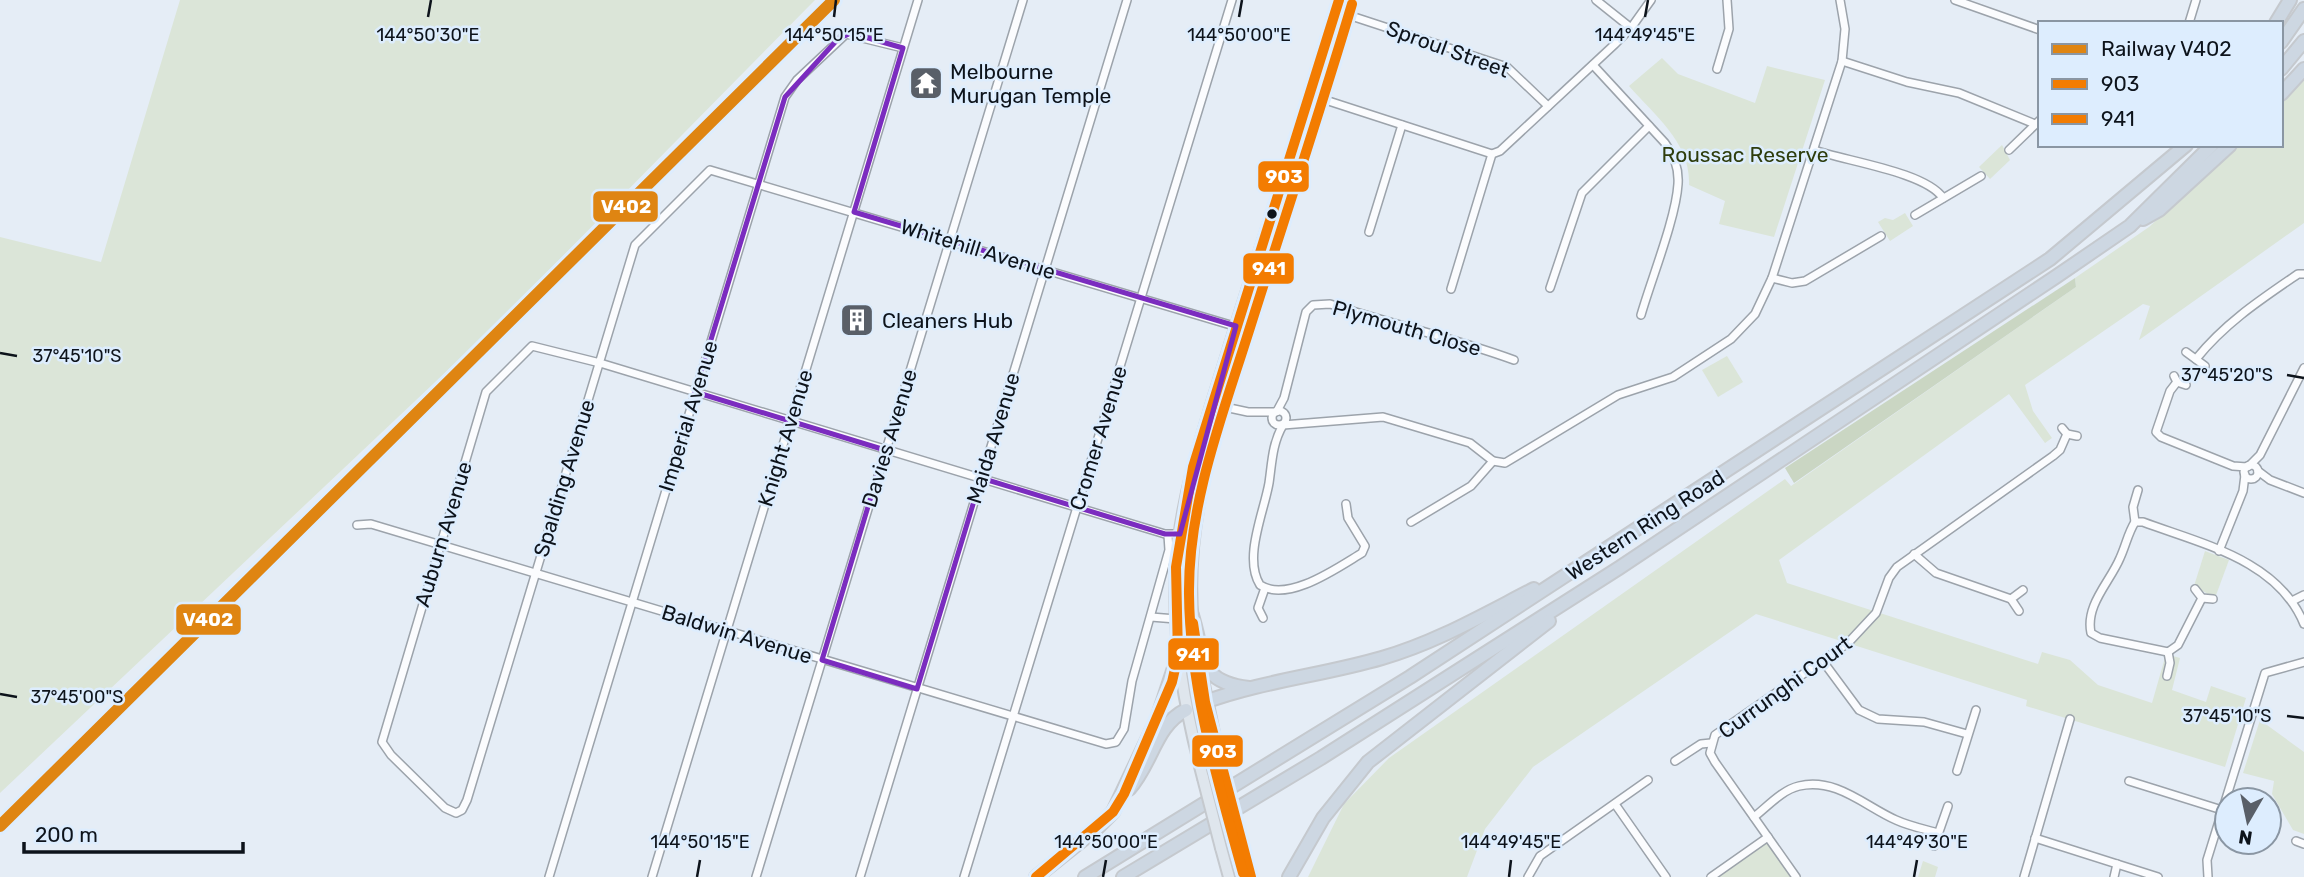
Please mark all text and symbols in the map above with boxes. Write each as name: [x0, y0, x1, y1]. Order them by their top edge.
street label: Sproul Street: [1383, 15, 1513, 83]
legend: [2038, 21, 2283, 147]
text: 144°50'30"E: [377, 24, 479, 46]
text: 144°50'15"E: [784, 24, 884, 46]
text: 144°50'00"E: [1187, 24, 1291, 46]
text: 144°49'45"E: [1595, 24, 1695, 46]
text: Railway V402: [2101, 36, 2232, 61]
place label: Melbourne Murugan Temple: [950, 59, 1111, 108]
temple icon: Melbourne Murugan Temple: [907, 64, 945, 102]
text: 903: [2101, 71, 2139, 96]
text: 941: [2101, 106, 2135, 131]
park label: Roussac Reserve: [1662, 142, 1828, 167]
line badge: 903: [1257, 160, 1310, 193]
text: 903: [1265, 165, 1303, 188]
line badge: V402: [592, 190, 659, 223]
text: V402: [601, 195, 651, 218]
unlabelled marker: [1265, 207, 1279, 221]
street label: Whitehill Avenue: [897, 214, 1059, 284]
line badge: 941: [1242, 252, 1295, 285]
text: 941: [1252, 257, 1286, 280]
street label: Plymouth Close: [1330, 295, 1484, 361]
building icon: Cleaners Hub: [838, 301, 876, 339]
place label: Cleaners Hub: [882, 308, 1013, 333]
street label: Imperial Avenue: [653, 337, 723, 495]
text: 37°45'10"S: [32, 345, 122, 367]
street label: Cromer Avenue: [1064, 363, 1132, 513]
text: 37°45'20"S: [2181, 364, 2273, 386]
street label: Knight Avenue: [752, 366, 818, 510]
street label: Davies Avenue: [856, 366, 922, 510]
street label: Maida Avenue: [961, 370, 1025, 506]
street label: Spalding Avenue: [528, 396, 600, 560]
street label: Auburn Avenue: [409, 458, 477, 610]
street label: Western Ring Road: [1561, 464, 1729, 586]
street label: Baldwin Avenue: [659, 599, 815, 669]
line badge: V402: [175, 603, 242, 636]
text: V402: [183, 608, 233, 631]
street label: Currunghi Court: [1714, 630, 1856, 744]
line badge: 941: [1167, 637, 1220, 671]
text: 941: [1176, 643, 1210, 666]
text: 37°45'00"S: [31, 686, 123, 708]
text: 37°45'10"S: [2182, 705, 2272, 727]
line badge: 903: [1191, 734, 1244, 768]
text: 903: [1199, 740, 1237, 763]
north arrow: [2213, 786, 2283, 856]
scale bar: [24, 810, 243, 854]
text: 200 m: [35, 822, 98, 847]
text: N: [2237, 825, 2254, 850]
text: 144°50'15"E: [650, 831, 750, 853]
text: 144°50'00"E: [1054, 831, 1158, 853]
text: 144°49'45"E: [1461, 831, 1561, 853]
text: 144°49'30"E: [1866, 831, 1968, 853]

